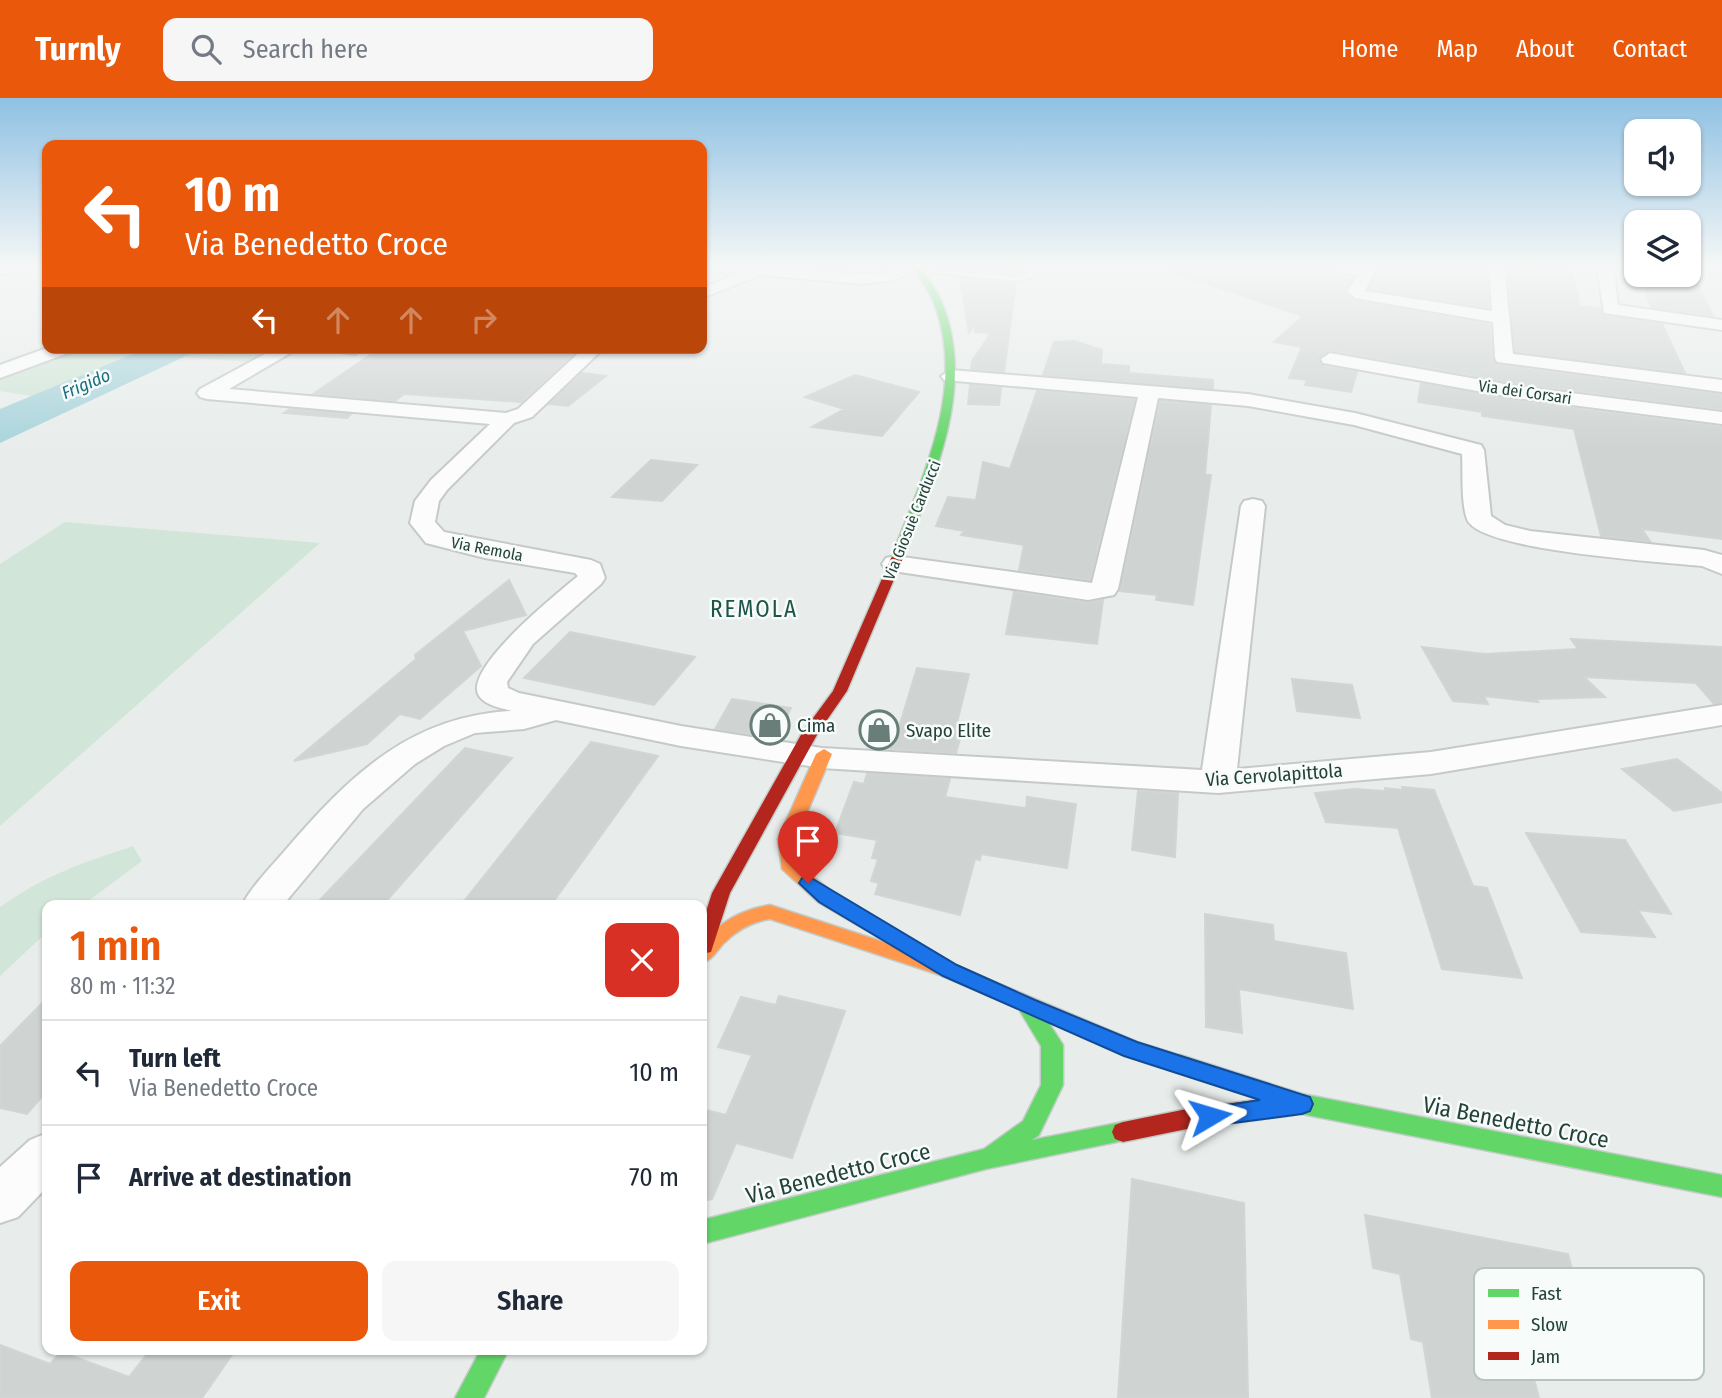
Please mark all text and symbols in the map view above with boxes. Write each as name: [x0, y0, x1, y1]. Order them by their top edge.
search box: [163, 18, 653, 81]
text: Turnly: [35, 29, 121, 69]
icon: search: [187, 30, 225, 68]
text: Search here: [243, 34, 368, 65]
text: Home: [1341, 35, 1398, 63]
text: Map: [1436, 35, 1478, 63]
text: About: [1516, 35, 1574, 63]
text: Contact: [1612, 35, 1687, 63]
map controls: [1624, 119, 1701, 287]
button: sound: [1624, 119, 1701, 196]
text: 10 m: [185, 165, 280, 224]
icon: left: [70, 168, 161, 259]
button: layers: [1624, 210, 1701, 287]
text: Via Benedetto Croce: [185, 225, 448, 263]
icon: left: [246, 301, 284, 339]
icon: ahead: [319, 301, 357, 339]
icon: ahead: [392, 301, 430, 339]
icon: right: [465, 301, 503, 339]
water label: Frigido: [58, 364, 114, 404]
street label: Via dei Corsari: [1477, 376, 1573, 408]
street label: Via Giosuè Carducci: [879, 457, 945, 583]
street label: Via Remola: [449, 533, 525, 565]
district label: REMOLA: [710, 595, 798, 623]
shop icon: Cima: [749, 704, 791, 746]
shop icon: Svapo Elite: [858, 709, 900, 751]
place label: Cima: [797, 714, 835, 737]
place label: Svapo Elite: [906, 719, 991, 742]
street label: Via Cervolapittola: [1205, 759, 1343, 791]
pin: [778, 811, 838, 883]
icon: arrive: [789, 822, 827, 860]
text: 1 min: [70, 921, 161, 971]
button: close: [605, 923, 679, 997]
text: 80 m · 11:32: [70, 972, 175, 1000]
text: Turn left: [129, 1043, 221, 1074]
icon: left: [70, 1054, 108, 1092]
text: 10 m: [629, 1057, 679, 1088]
text: Via Benedetto Croce: [129, 1074, 318, 1102]
position arrow: [1173, 1079, 1247, 1153]
street label: Via Benedetto Croce: [1421, 1090, 1611, 1154]
street label: Via Benedetto Croce: [743, 1137, 933, 1209]
icon: arrive: [70, 1159, 108, 1197]
text: Arrive at destination: [129, 1162, 352, 1193]
text: 70 m: [629, 1162, 679, 1193]
button: Exit: [70, 1261, 368, 1341]
button: Share: [382, 1261, 679, 1341]
legend: [1474, 1268, 1704, 1380]
text: Fast: [1531, 1282, 1562, 1305]
text: Slow: [1531, 1313, 1568, 1336]
text: Jam: [1531, 1345, 1560, 1368]

